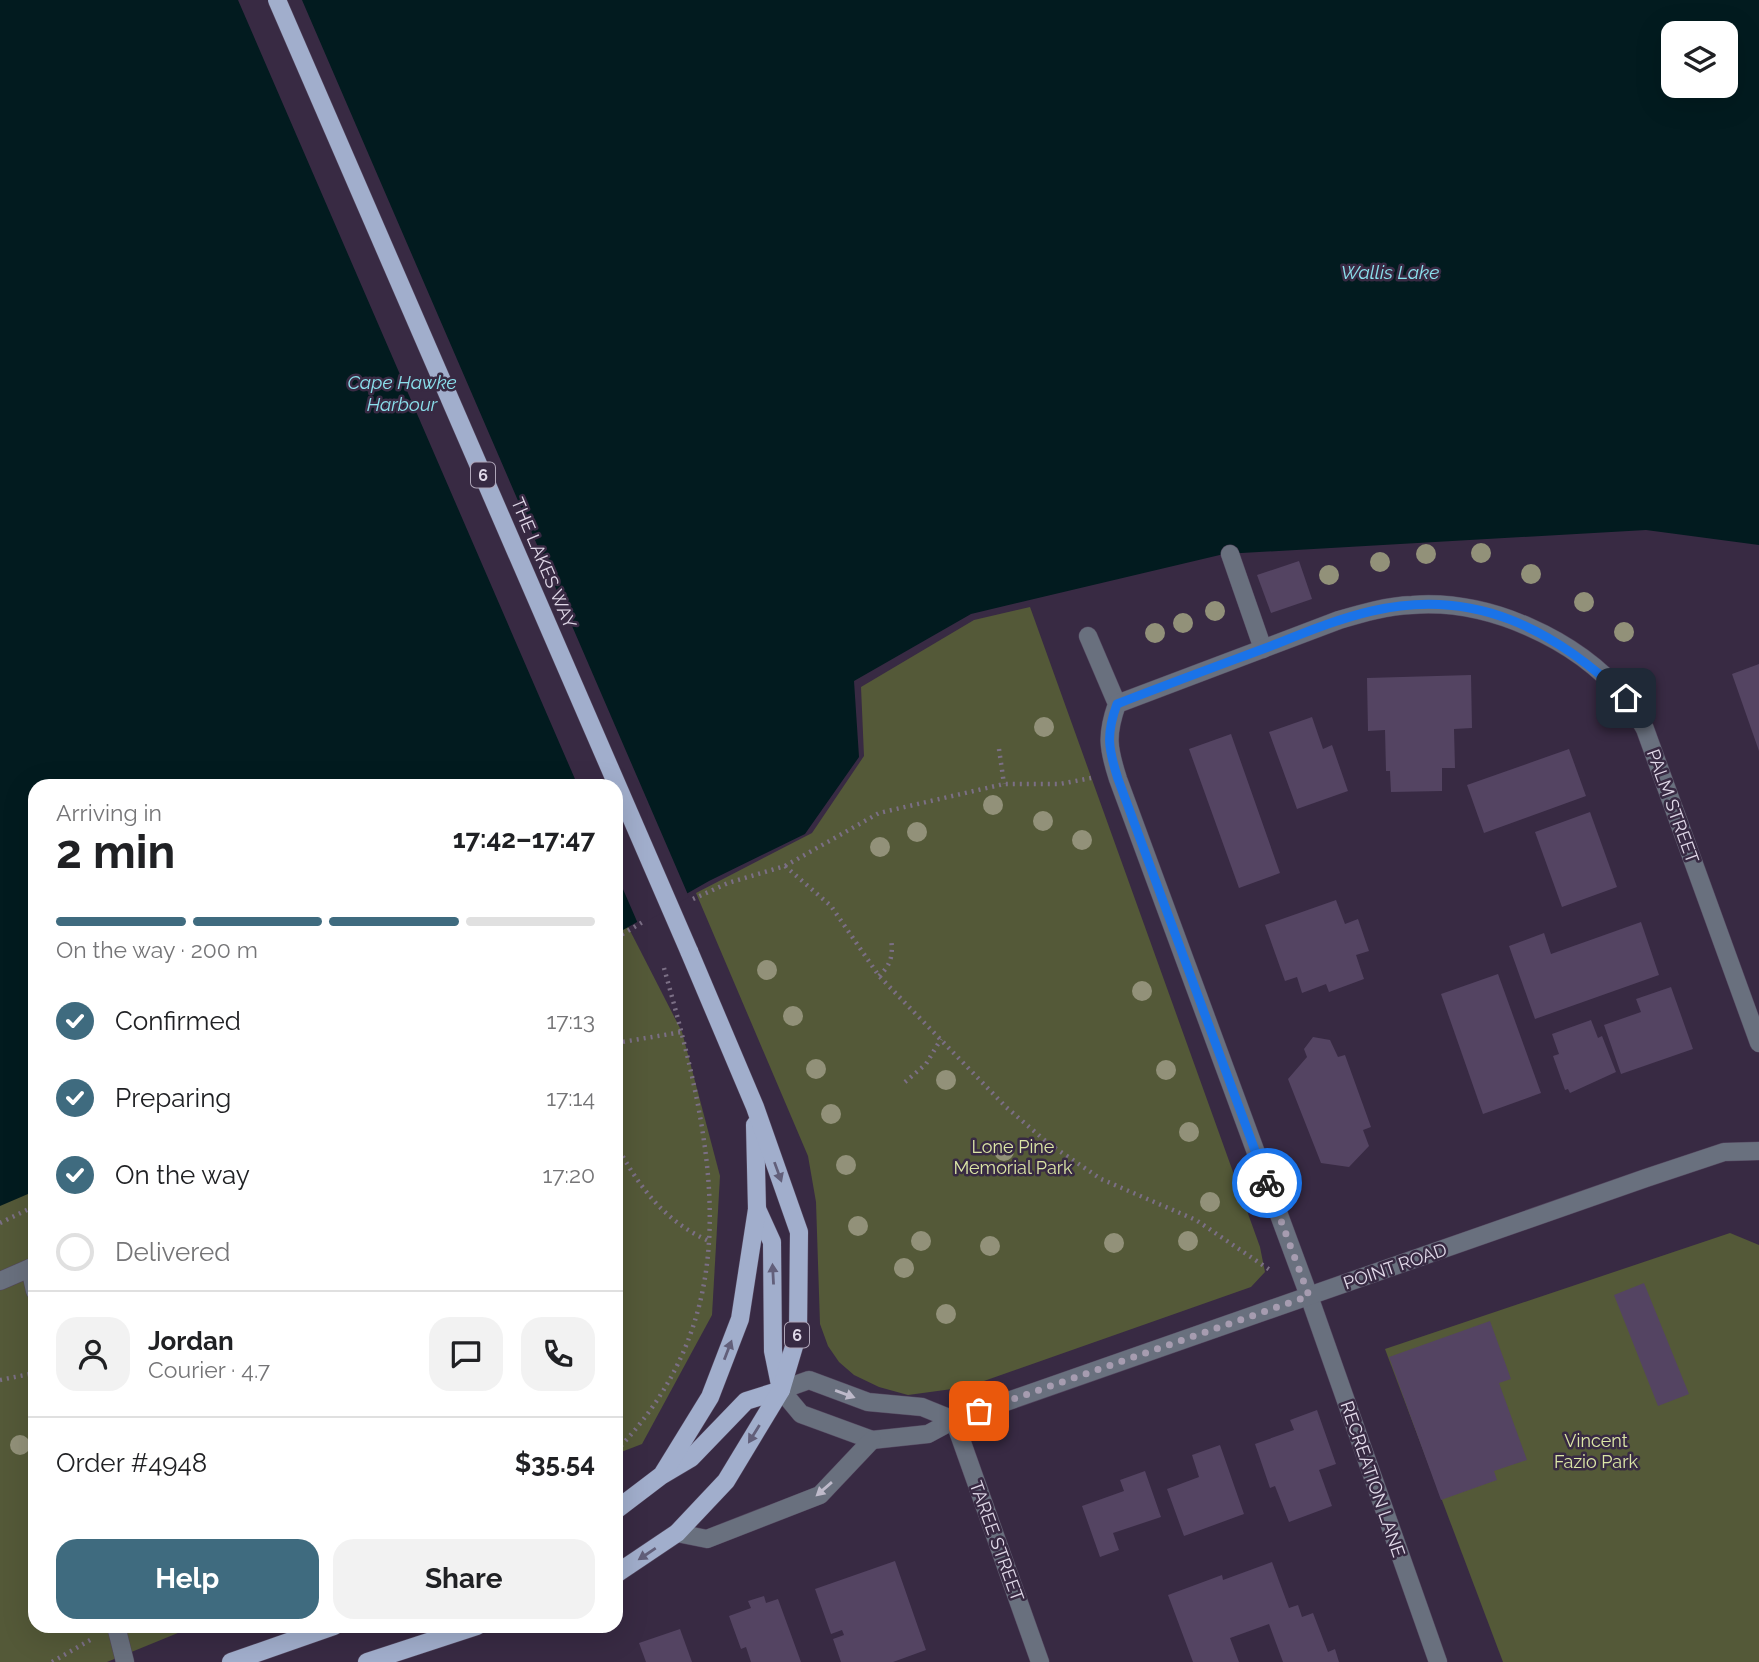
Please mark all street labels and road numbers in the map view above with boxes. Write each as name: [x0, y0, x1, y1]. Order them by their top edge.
road number: 6: [471, 462, 495, 488]
street label: THE LAKES WAY: [507, 494, 581, 632]
street label: PALM STREET: [1643, 746, 1703, 866]
street label: POINT ROAD: [1341, 1238, 1450, 1294]
road number: 6: [785, 1322, 809, 1348]
street label: RECREATION LANE: [1336, 1398, 1410, 1560]
street label: TAREE STREET: [965, 1478, 1029, 1604]

